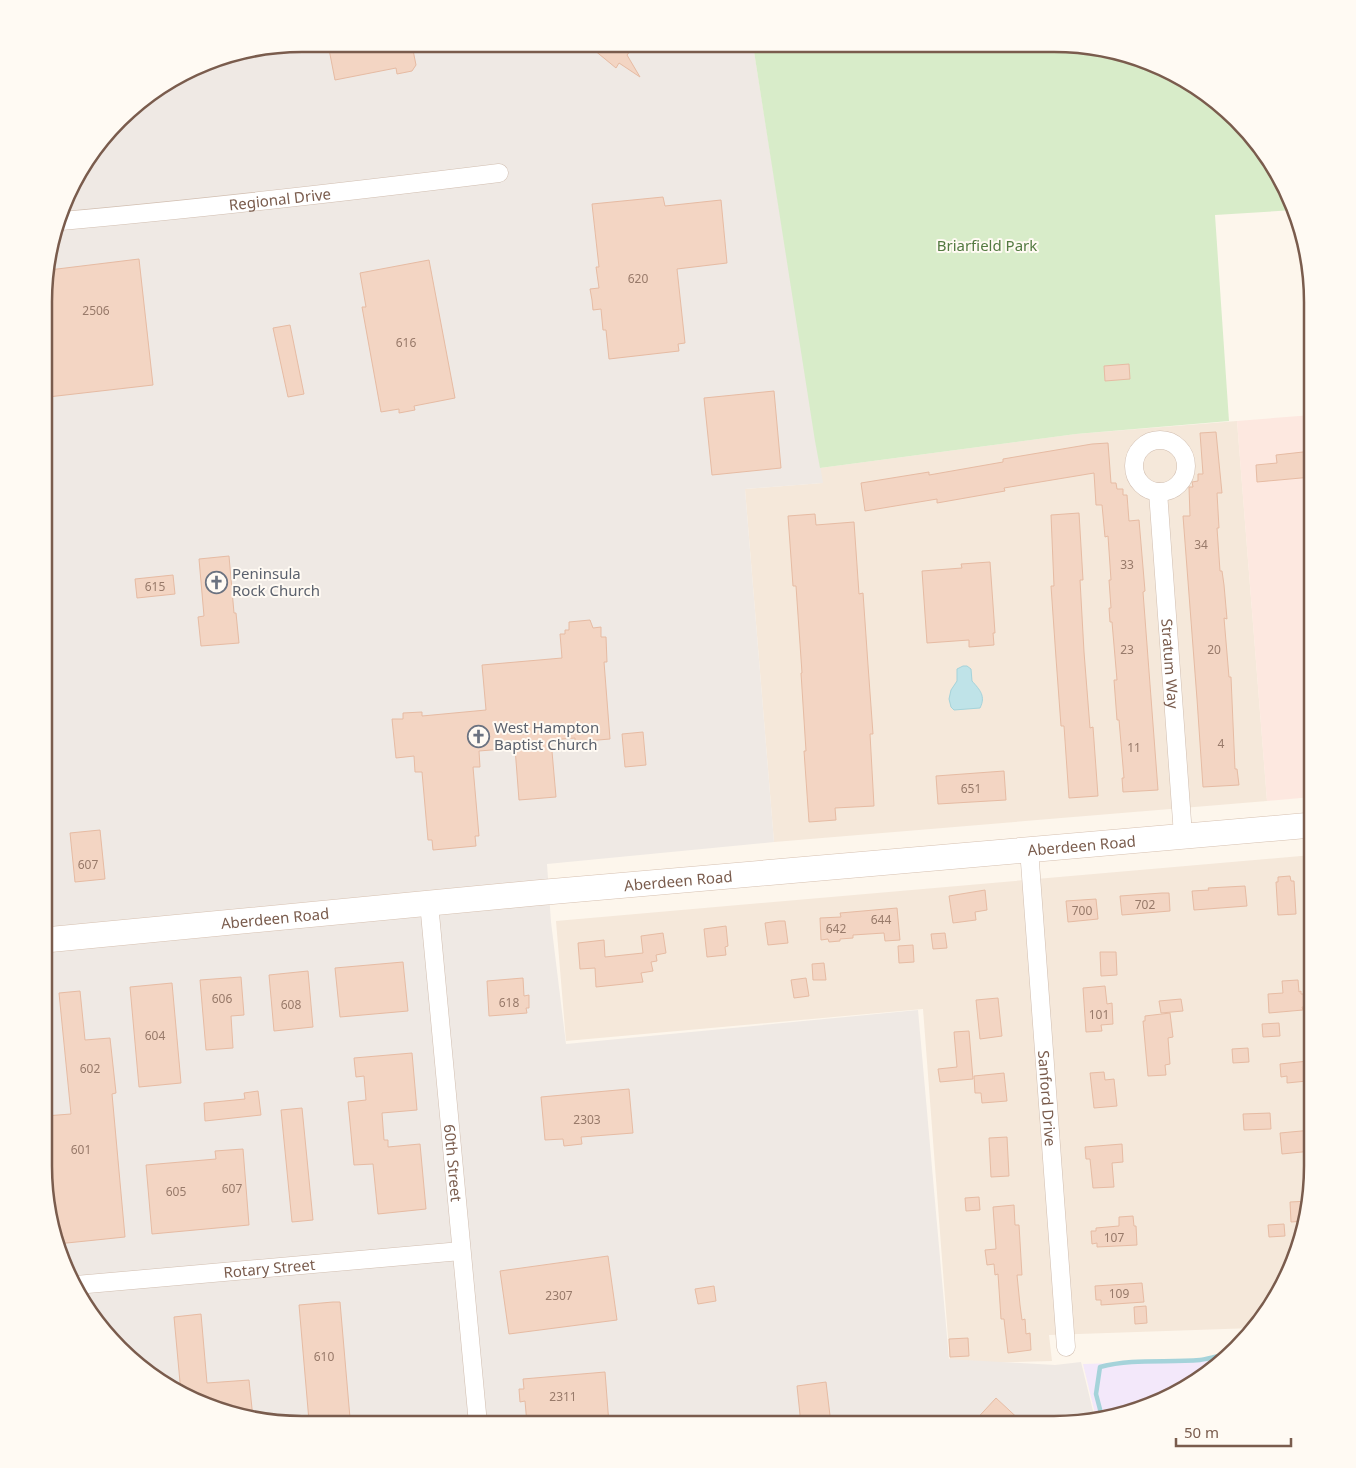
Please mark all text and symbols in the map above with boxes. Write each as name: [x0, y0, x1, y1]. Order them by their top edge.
street label: Regional Drive: [228, 183, 332, 214]
park label: Briarfield Park: [937, 235, 1037, 255]
house number: 620: [628, 270, 648, 287]
house number: 2506: [82, 302, 110, 319]
house number: 616: [396, 334, 416, 351]
house number: 34: [1194, 536, 1208, 553]
house number: 33: [1120, 556, 1134, 573]
place label: Peninsula Rock Church: [232, 563, 320, 600]
church icon: Peninsula Rock Church: [204, 570, 228, 594]
house number: 615: [145, 578, 165, 595]
street label: Stratum Way: [1157, 618, 1184, 710]
house number: 23: [1120, 641, 1134, 658]
house number: 20: [1207, 641, 1221, 658]
place label: West Hampton Baptist Church: [494, 717, 599, 754]
church icon: West Hampton Baptist Church: [466, 724, 490, 748]
house number: 4: [1218, 735, 1225, 752]
house number: 11: [1127, 739, 1141, 756]
house number: 651: [961, 780, 981, 797]
street label: Aberdeen Road: [1027, 830, 1137, 860]
house number: 607: [78, 856, 98, 873]
street label: Aberdeen Road: [623, 866, 733, 895]
house number: 702: [1135, 896, 1155, 913]
house number: 700: [1072, 902, 1092, 919]
street label: Aberdeen Road: [220, 903, 330, 933]
house number: 644: [871, 911, 891, 928]
house number: 642: [826, 920, 846, 937]
house number: 606: [212, 990, 232, 1007]
house number: 618: [499, 994, 519, 1011]
house number: 608: [281, 996, 301, 1013]
house number: 101: [1089, 1006, 1109, 1023]
house number: 604: [145, 1027, 165, 1044]
street label: Sanford Drive: [1034, 1050, 1061, 1147]
house number: 602: [80, 1060, 100, 1077]
house number: 2303: [573, 1111, 601, 1128]
street label: 60th Street: [440, 1123, 467, 1203]
house number: 601: [71, 1141, 91, 1158]
house number: 607: [222, 1180, 242, 1197]
house number: 605: [166, 1183, 186, 1200]
house number: 107: [1104, 1229, 1124, 1246]
street label: Rotary Street: [223, 1254, 317, 1282]
house number: 109: [1109, 1285, 1129, 1302]
house number: 2307: [545, 1287, 573, 1304]
house number: 610: [314, 1348, 334, 1365]
house number: 2311: [549, 1388, 577, 1405]
scale bar: [1176, 1416, 1291, 1448]
text: 50 m: [1184, 1422, 1219, 1442]

